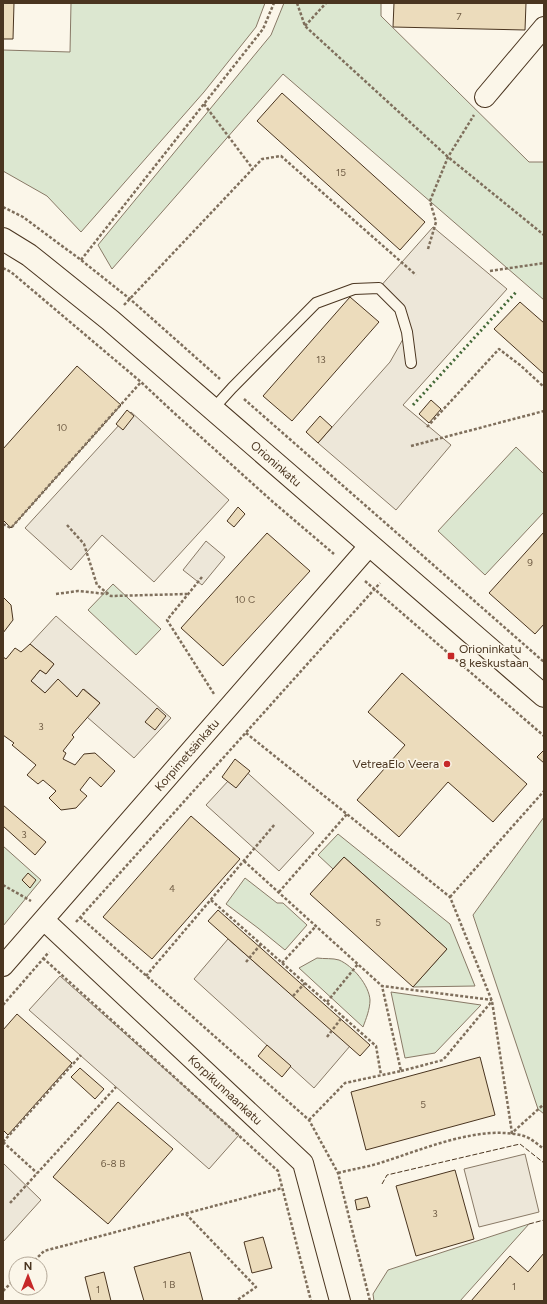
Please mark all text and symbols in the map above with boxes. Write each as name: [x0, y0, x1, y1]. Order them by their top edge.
house number: 7: [456, 10, 462, 23]
house number: 15: [336, 166, 346, 179]
house number: 13: [316, 353, 326, 366]
house number: 10: [57, 421, 67, 434]
street label: Orioninkatu: [248, 438, 304, 490]
house number: 9: [527, 556, 533, 569]
house number: 10 C: [235, 593, 255, 606]
place label: Orioninkatu 8 keskustaan: [459, 642, 529, 670]
marker: Orioninkatu 8 keskustaan: [446, 651, 456, 661]
street label: Korpimetsänkatu: [152, 716, 222, 794]
house number: 3: [38, 720, 44, 733]
place label: VetreaElo Veera: [353, 757, 439, 771]
marker: VetreaElo Veera: [442, 759, 452, 769]
house number: 3: [21, 828, 27, 841]
house number: 4: [169, 882, 175, 895]
house number: 5: [375, 916, 381, 929]
street label: Korpikunnaankatu: [185, 1052, 265, 1128]
house number: 5: [420, 1098, 426, 1111]
house number: 6-8 B: [101, 1157, 125, 1170]
house number: 3: [432, 1207, 438, 1220]
north arrow: [8, 1256, 48, 1296]
text: N: [24, 1260, 32, 1273]
house number: 1 B: [163, 1278, 175, 1291]
house number: 1: [512, 1280, 516, 1293]
house number: 1: [96, 1283, 100, 1296]

